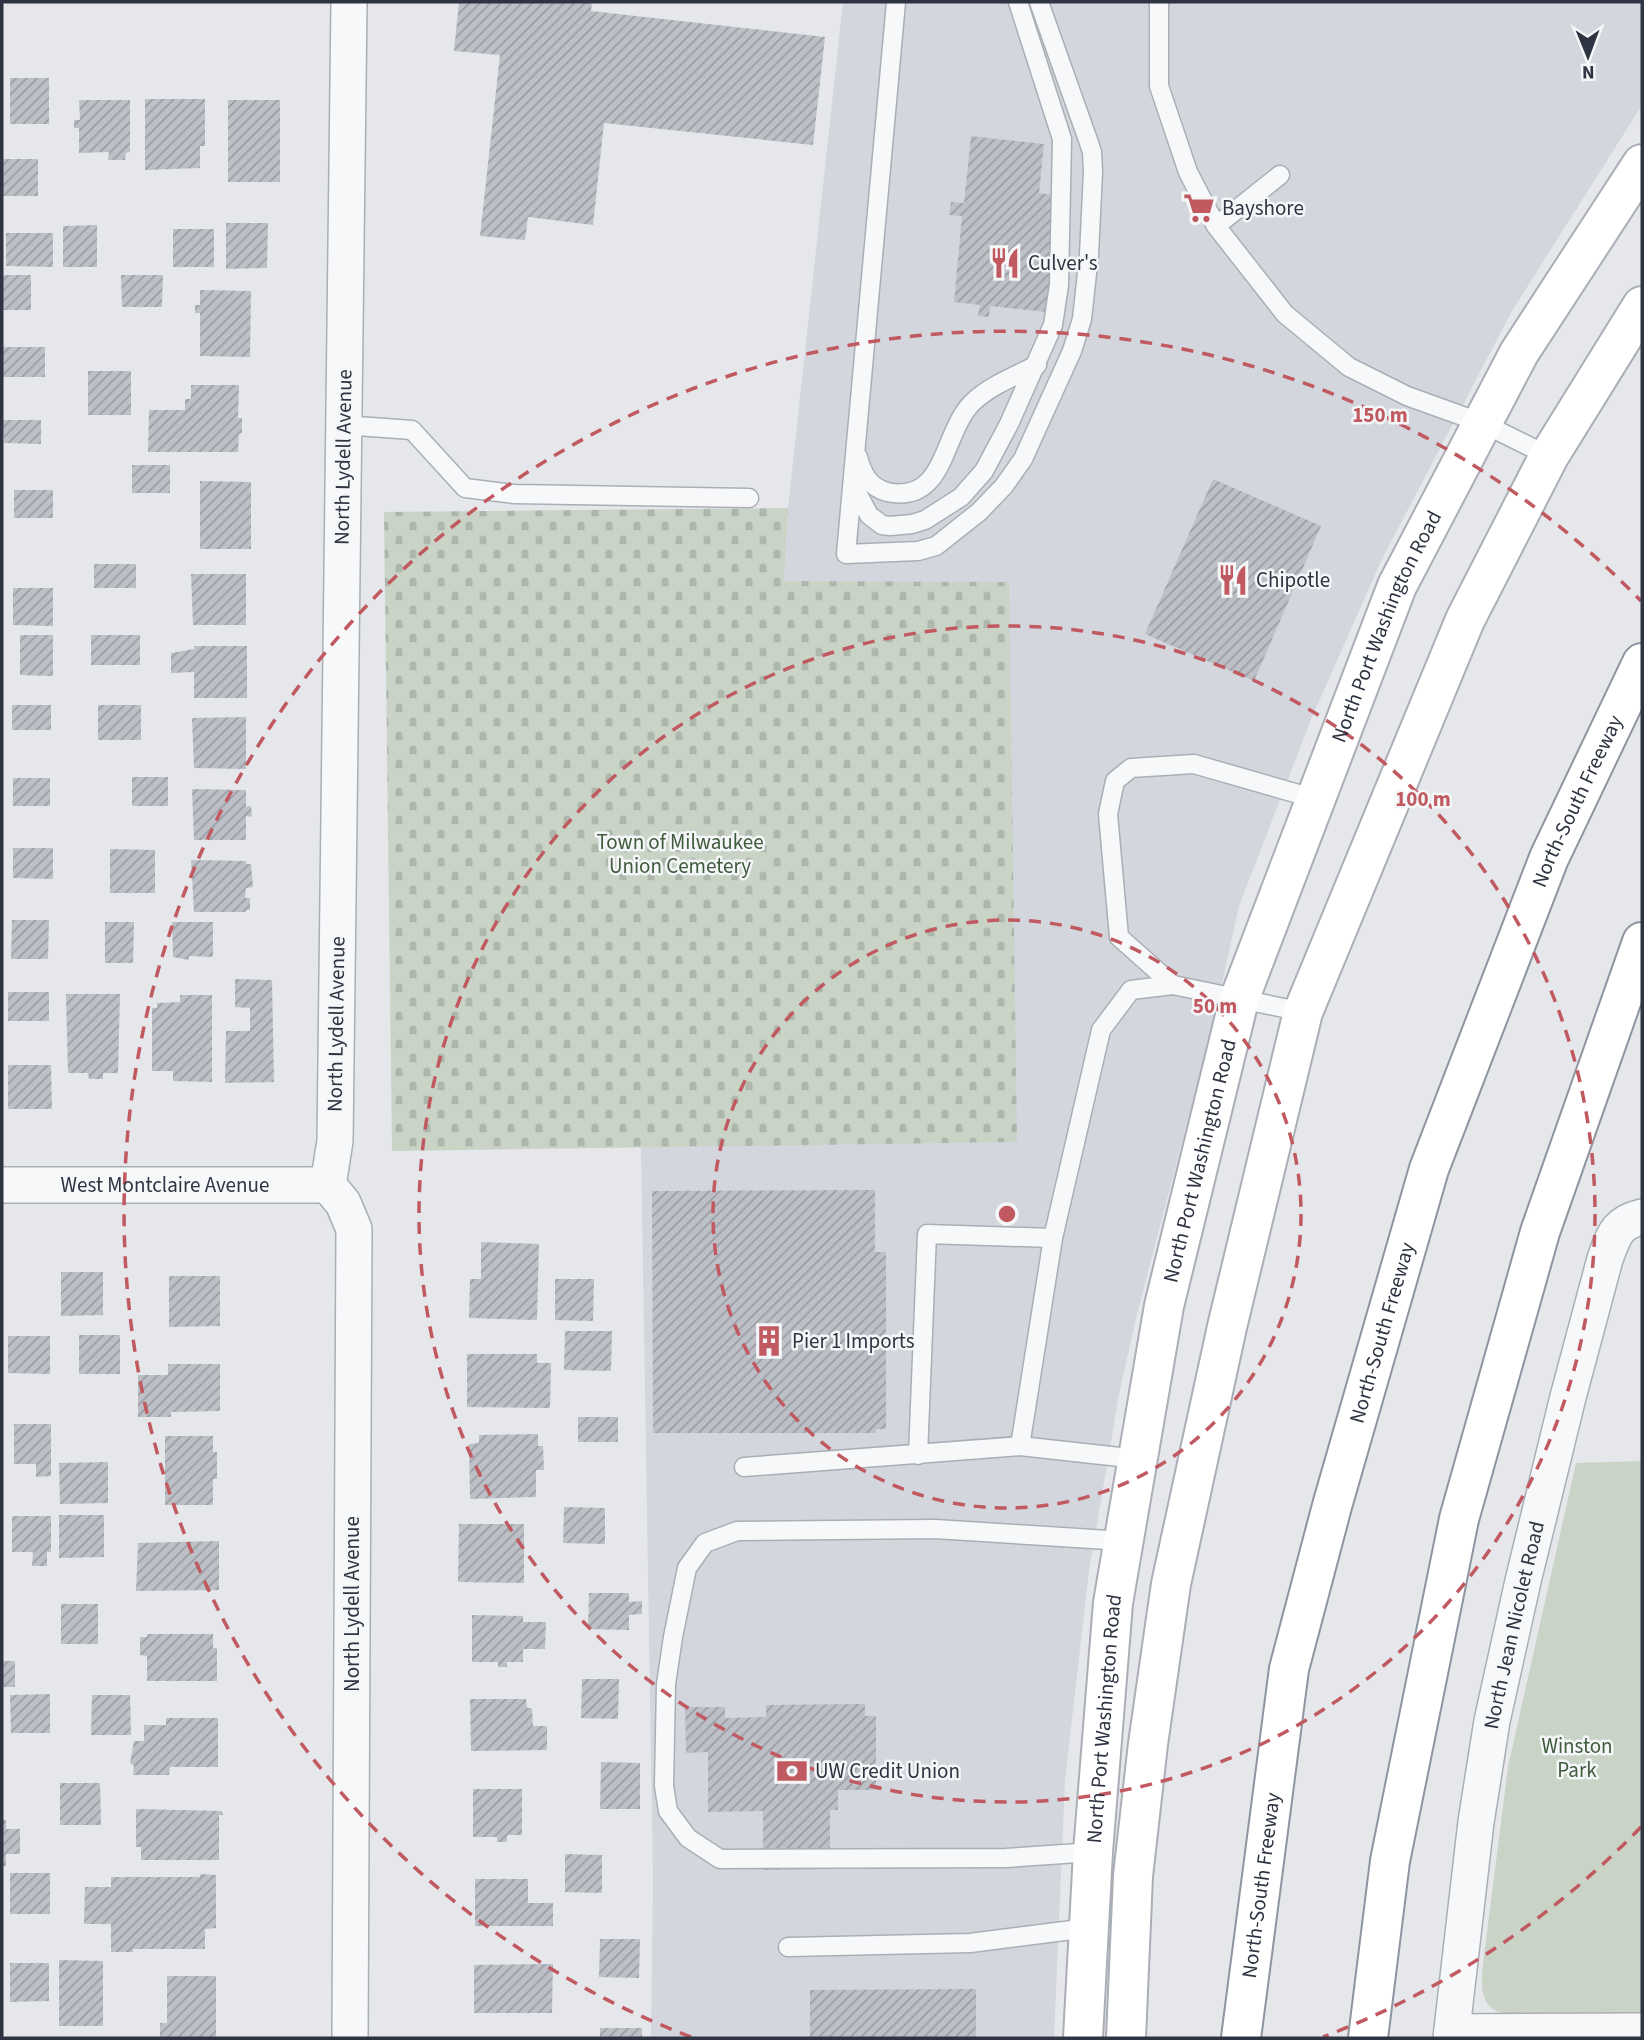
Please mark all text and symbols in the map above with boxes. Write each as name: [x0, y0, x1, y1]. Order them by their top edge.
north arrow: [1553, 21, 1623, 91]
text: N: [1582, 58, 1595, 85]
supermarket icon: Bayshore: [1182, 191, 1216, 225]
place label: Bayshore: [1222, 193, 1304, 223]
restaurant icon: Culver's: [988, 246, 1022, 280]
place label: Culver's: [1028, 248, 1098, 278]
street label: North Lydell Avenue: [326, 369, 360, 545]
text: 150 m: [1352, 400, 1408, 430]
street label: North Port Washington Road: [1324, 505, 1449, 747]
restaurant icon: Chipotle: [1216, 563, 1250, 597]
place label: Chipotle: [1256, 565, 1330, 595]
street label: North-South Freeway: [1524, 710, 1630, 892]
text: 100 m: [1395, 784, 1451, 814]
park label: Town of Milwaukee Union Cemetery: [596, 827, 764, 881]
street label: North Lydell Avenue: [319, 936, 353, 1112]
text: 50 m: [1193, 991, 1237, 1021]
street label: North Port Washington Road: [1155, 1036, 1244, 1286]
street label: West Montclaire Avenue: [61, 1170, 269, 1200]
centre of rings: [995, 1202, 1019, 1226]
street label: North-South Freeway: [1342, 1238, 1422, 1427]
building icon: Pier 1 Imports: [752, 1324, 786, 1358]
place label: Pier 1 Imports: [792, 1326, 915, 1356]
street label: North Lydell Avenue: [337, 1516, 367, 1692]
street label: North Jean Nicolet Road: [1476, 1518, 1552, 1731]
street label: North Port Washington Road: [1079, 1592, 1129, 1844]
park label: Winston Park: [1541, 1731, 1613, 1785]
bank icon: UW Credit Union: [775, 1754, 809, 1788]
place label: UW Credit Union: [815, 1756, 960, 1786]
street label: North-South Freeway: [1234, 1790, 1288, 1980]

